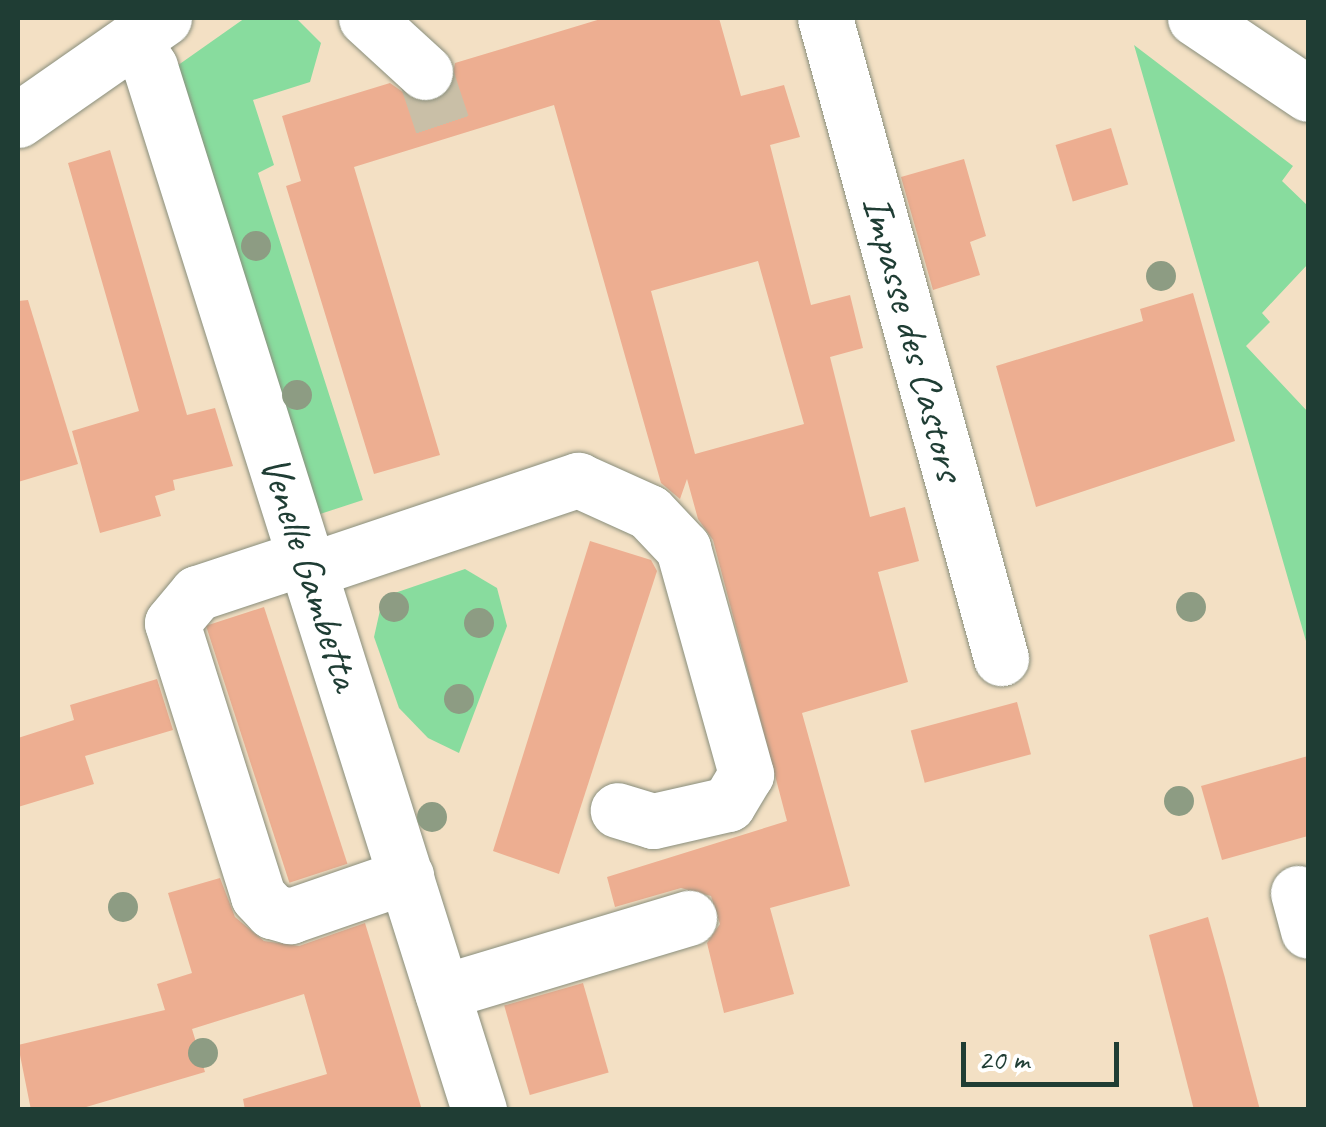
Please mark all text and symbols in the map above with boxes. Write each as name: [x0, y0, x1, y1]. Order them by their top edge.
street label: Impasse des Castors: [851, 190, 975, 486]
street label: Venelle Gambetta: [249, 450, 371, 696]
scale bar: [966, 1022, 1124, 1084]
text: 20 m: [978, 1040, 1029, 1078]

